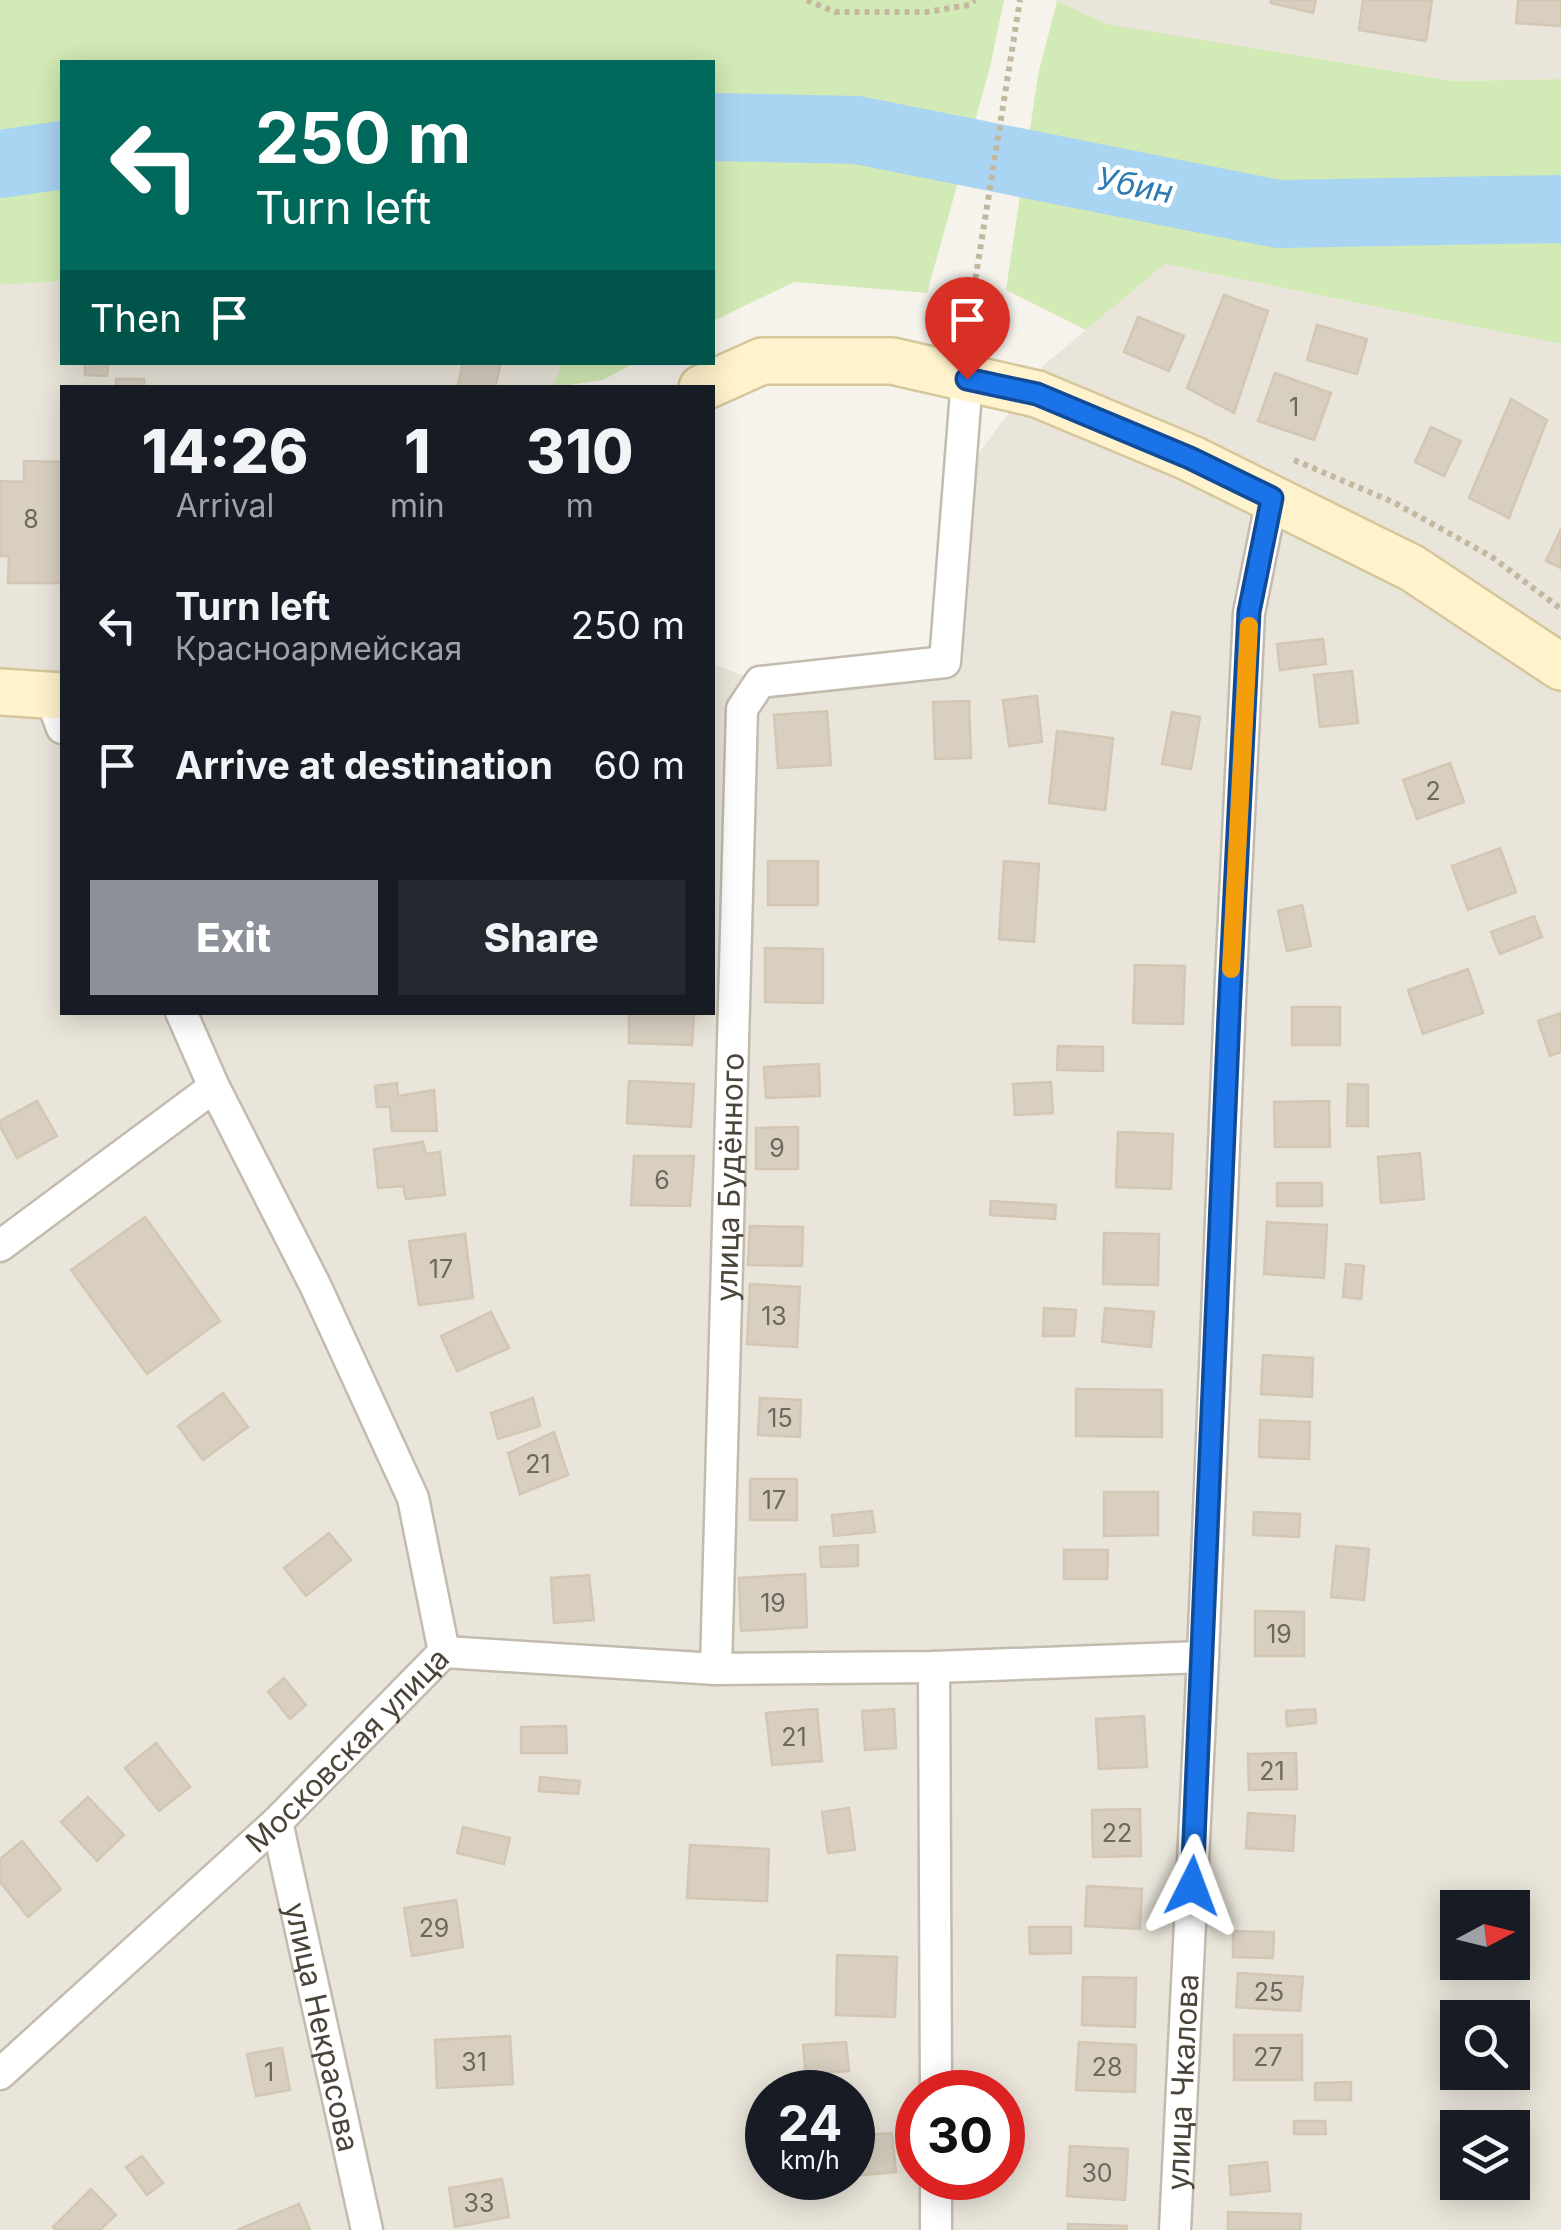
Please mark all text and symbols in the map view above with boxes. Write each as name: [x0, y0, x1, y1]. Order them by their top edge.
text: 250 m: [255, 95, 472, 180]
icon: left: [90, 100, 220, 230]
water label: Убин: [1094, 159, 1176, 211]
text: Turn left: [255, 180, 431, 235]
pin: [925, 277, 1010, 380]
icon: arrive: [202, 290, 257, 345]
icon: arrive: [940, 292, 995, 347]
text: Then: [90, 295, 182, 341]
house number: 1: [1289, 392, 1299, 422]
text: 14:26: [142, 415, 308, 487]
text: 1: [404, 415, 430, 487]
text: 310: [526, 415, 634, 487]
text: Arrival: [176, 486, 274, 525]
text: min: [390, 486, 445, 525]
text: m: [566, 486, 594, 525]
house number: 8: [23, 504, 39, 534]
text: Turn left: [175, 583, 330, 629]
icon: left: [90, 598, 145, 653]
text: 250 m: [571, 602, 685, 648]
text: Красноармейская: [175, 629, 462, 668]
icon: arrive: [90, 738, 145, 793]
text: Arrive at destination: [175, 742, 553, 788]
text: 60 m: [593, 742, 685, 788]
house number: 2: [1425, 776, 1441, 806]
button: Exit: [90, 880, 378, 995]
button: Share: [398, 880, 685, 995]
street label: улица Будённого: [708, 1052, 751, 1302]
house number: 9: [769, 1133, 785, 1163]
house number: 6: [654, 1165, 670, 1195]
house number: 17: [429, 1254, 453, 1284]
house number: 13: [761, 1301, 787, 1331]
house number: 15: [767, 1403, 793, 1433]
house number: 21: [525, 1449, 551, 1479]
house number: 17: [762, 1485, 786, 1515]
house number: 19: [760, 1588, 786, 1618]
house number: 19: [1266, 1619, 1292, 1649]
street label: Московская улица: [238, 1640, 456, 1860]
house number: 21: [781, 1722, 807, 1752]
house number: 21: [1259, 1756, 1285, 1786]
house number: 22: [1102, 1818, 1132, 1848]
position arrow: [1140, 1834, 1244, 1938]
north arrow: [1440, 1890, 1530, 1980]
map controls: [1440, 1890, 1530, 2200]
street label: улица Некрасова: [277, 1899, 367, 2155]
house number: 29: [419, 1913, 449, 1943]
street label: улица Чкалова: [1159, 1973, 1205, 2191]
house number: 25: [1254, 1977, 1284, 2007]
button: search: [1440, 2000, 1530, 2090]
house number: 27: [1253, 2042, 1283, 2072]
house number: 31: [461, 2047, 487, 2077]
house number: 28: [1092, 2052, 1122, 2082]
house number: 1: [264, 2057, 274, 2087]
speed limit sign: 30: [895, 2070, 1025, 2200]
text: 24: [778, 2093, 842, 2153]
button: layers: [1440, 2110, 1530, 2200]
text: km/h: [780, 2145, 840, 2175]
house number: 30: [1081, 2158, 1113, 2188]
house number: 33: [464, 2188, 494, 2218]

